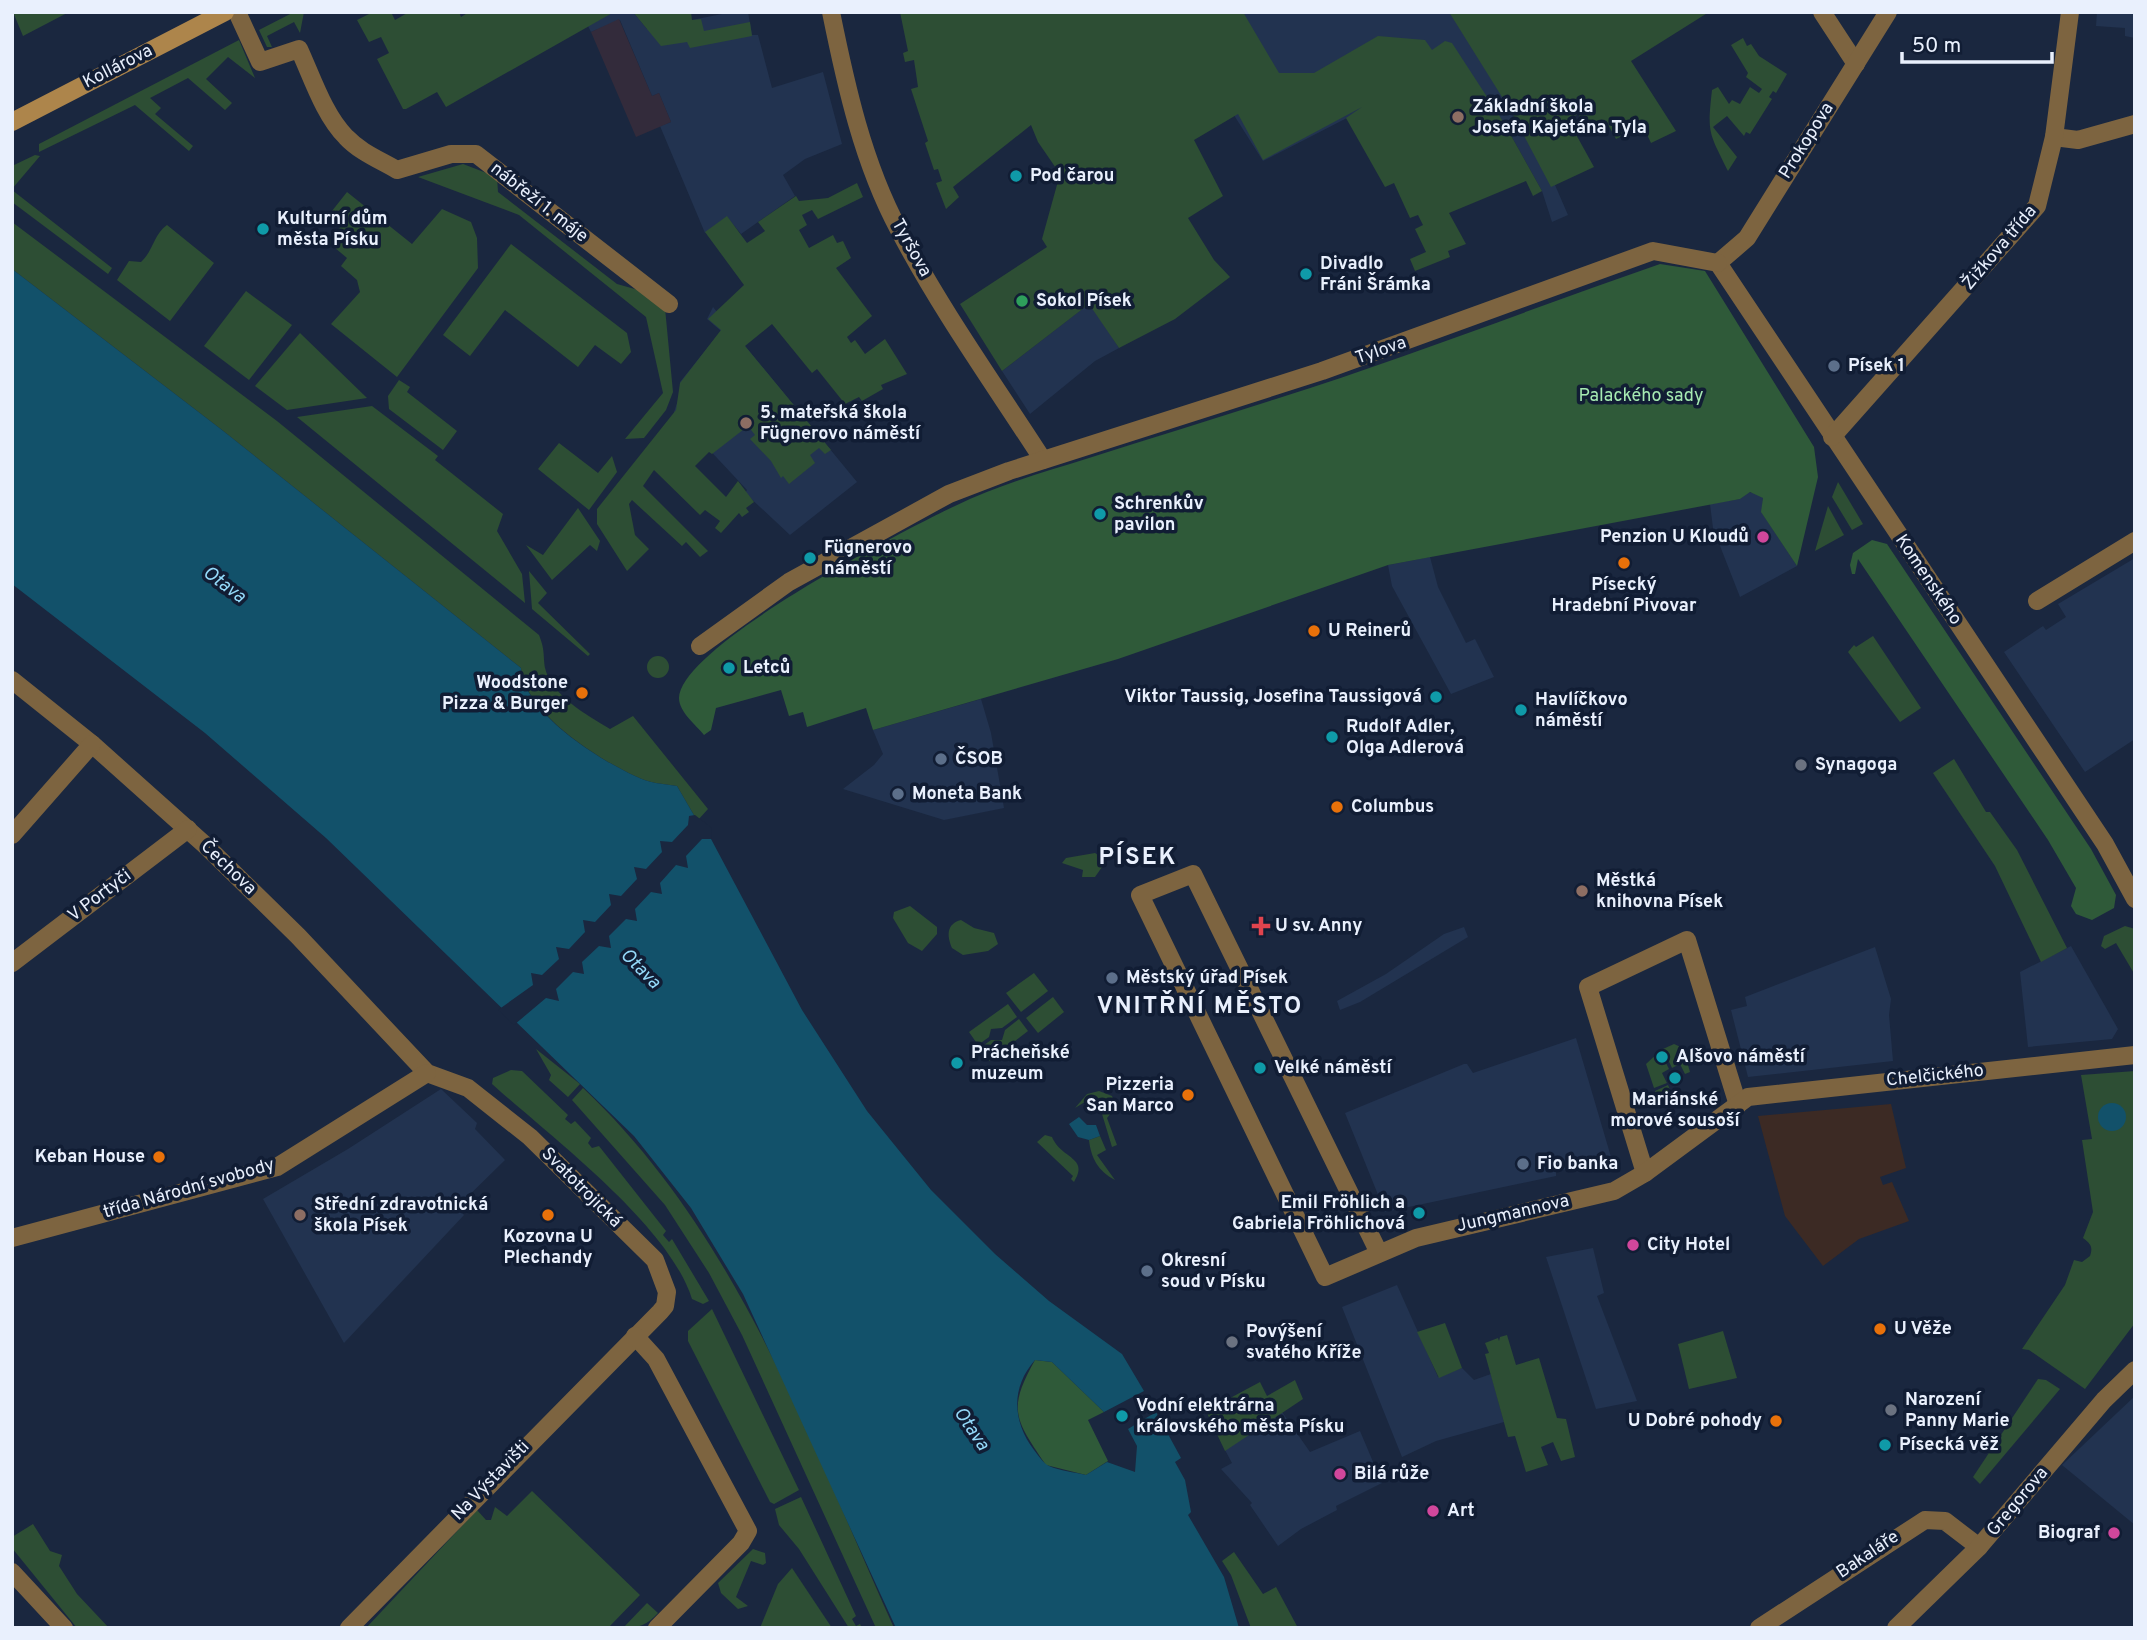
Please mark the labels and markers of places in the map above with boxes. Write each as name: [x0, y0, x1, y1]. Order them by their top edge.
place label: Základní škola Josefa Kajetána Tyla: [1472, 96, 1647, 140]
marker: Základní škola Josefa Kajetána Tyla: [1450, 109, 1466, 125]
place label: Pod čarou: [1030, 165, 1114, 188]
marker: Pod čarou: [1008, 168, 1024, 184]
place label: Kulturní dům města Písku: [277, 208, 388, 252]
marker: Kulturní dům města Písku: [255, 221, 271, 237]
place label: Divadlo Fráni Šrámka: [1320, 253, 1431, 297]
marker: Divadlo Fráni Šrámka: [1298, 266, 1314, 282]
place label: Sokol Písek: [1036, 290, 1132, 313]
marker: Sokol Písek: [1014, 293, 1030, 309]
place label: Písek 1: [1848, 355, 1905, 378]
marker: Písek 1: [1826, 358, 1842, 374]
place label: 5. mateřská škola Fügnerovo náměstí: [760, 402, 922, 446]
marker: 5. mateřská škola Fügnerovo náměstí: [738, 415, 754, 431]
place label: Schrenkův pavilon: [1114, 493, 1204, 537]
marker: Schrenkův pavilon: [1092, 506, 1108, 522]
place label: Penzion U Kloudů: [1600, 526, 1749, 549]
marker: Penzion U Kloudů: [1755, 529, 1771, 545]
place label: Fügnerovo náměstí: [824, 537, 912, 581]
marker: Fügnerovo náměstí: [802, 550, 818, 566]
marker: Písecký Hradební Pivovar: [1616, 555, 1632, 571]
place label: Písecký Hradební Pivovar: [1552, 574, 1697, 618]
place label: U Reinerů: [1328, 620, 1411, 643]
marker: U Reinerů: [1306, 623, 1322, 639]
place label: Letců: [743, 657, 790, 680]
marker: Letců: [721, 660, 737, 676]
place label: Woodstone Pizza & Burger: [442, 672, 568, 716]
marker: Woodstone Pizza & Burger: [574, 685, 590, 701]
place label: Viktor Taussig, Josefina Taussigová: [1124, 686, 1422, 709]
marker: Viktor Taussig, Josefina Taussigová: [1428, 689, 1444, 705]
place label: Havlíčkovo náměstí: [1535, 689, 1628, 733]
marker: Havlíčkovo náměstí: [1513, 702, 1529, 718]
place label: Rudolf Adler, Olga Adlerová: [1346, 716, 1464, 760]
marker: Rudolf Adler, Olga Adlerová: [1324, 729, 1340, 745]
place label: ČSOB: [955, 746, 1003, 771]
marker: ČSOB: [933, 751, 949, 767]
place label: Synagoga: [1815, 754, 1897, 777]
marker: Synagoga: [1793, 757, 1809, 773]
place label: Moneta Bank: [912, 783, 1022, 806]
marker: Moneta Bank: [890, 786, 906, 802]
place label: Columbus: [1351, 796, 1434, 819]
marker: Columbus: [1329, 799, 1345, 815]
place label: Městká knihovna Písek: [1596, 870, 1723, 914]
marker: Městká knihovna Písek: [1574, 883, 1590, 899]
place label: U sv. Anny: [1275, 915, 1362, 938]
marker: U sv. Anny: [1253, 918, 1269, 934]
place label: Městský úřad Písek: [1126, 967, 1288, 990]
marker: Městský úřad Písek: [1104, 970, 1120, 986]
place label: Prácheňské muzeum: [971, 1042, 1070, 1086]
place label: Alšovo náměstí: [1676, 1046, 1807, 1069]
marker: Alšovo náměstí: [1654, 1049, 1670, 1065]
marker: Prácheňské muzeum: [949, 1055, 965, 1071]
place label: Velké náměstí: [1274, 1057, 1393, 1080]
marker: Velké náměstí: [1252, 1060, 1268, 1076]
marker: Mariánské morové sousoší: [1667, 1070, 1683, 1086]
place label: Pizzeria San Marco: [1086, 1074, 1174, 1118]
marker: Pizzeria San Marco: [1180, 1087, 1196, 1103]
place label: Mariánské morové sousoší: [1610, 1089, 1742, 1133]
place label: Keban House: [35, 1146, 145, 1169]
marker: Keban House: [151, 1149, 167, 1165]
place label: Fio banka: [1537, 1153, 1618, 1176]
marker: Fio banka: [1515, 1156, 1531, 1172]
place label: Emil Fröhlich a Gabriela Fröhlichová: [1232, 1192, 1405, 1236]
place label: Střední zdravotnická škola Písek: [314, 1194, 488, 1238]
marker: Emil Fröhlich a Gabriela Fröhlichová: [1411, 1205, 1427, 1221]
marker: Střední zdravotnická škola Písek: [292, 1207, 308, 1223]
marker: Kozovna U Plechandy: [540, 1207, 556, 1223]
place label: Kozovna U Plechandy: [503, 1226, 593, 1270]
place label: City Hotel: [1647, 1234, 1730, 1257]
marker: City Hotel: [1625, 1237, 1641, 1253]
place label: Okresní soud v Písku: [1161, 1250, 1266, 1294]
marker: Okresní soud v Písku: [1139, 1263, 1155, 1279]
place label: U Věže: [1894, 1318, 1952, 1341]
place label: Povýšení svatého Kříže: [1246, 1321, 1361, 1365]
marker: U Věže: [1872, 1321, 1888, 1337]
marker: Povýšení svatého Kříže: [1224, 1334, 1240, 1350]
place label: Narození Panny Marie: [1905, 1389, 2009, 1433]
place label: Vodní elektrárna královského města Písku: [1136, 1395, 1344, 1439]
marker: Narození Panny Marie: [1883, 1402, 1899, 1418]
marker: Vodní elektrárna královského města Písku: [1114, 1408, 1130, 1424]
place label: U Dobré pohody: [1628, 1410, 1762, 1433]
marker: U Dobré pohody: [1768, 1413, 1784, 1429]
place label: Písecká věž: [1899, 1434, 1999, 1457]
marker: Písecká věž: [1877, 1437, 1893, 1453]
place label: Bilá růže: [1354, 1463, 1429, 1486]
marker: Bilá růže: [1332, 1466, 1348, 1482]
place label: Art: [1447, 1500, 1475, 1523]
marker: Art: [1425, 1503, 1441, 1519]
place label: Biograf: [2038, 1522, 2100, 1545]
marker: Biograf: [2106, 1525, 2122, 1541]

